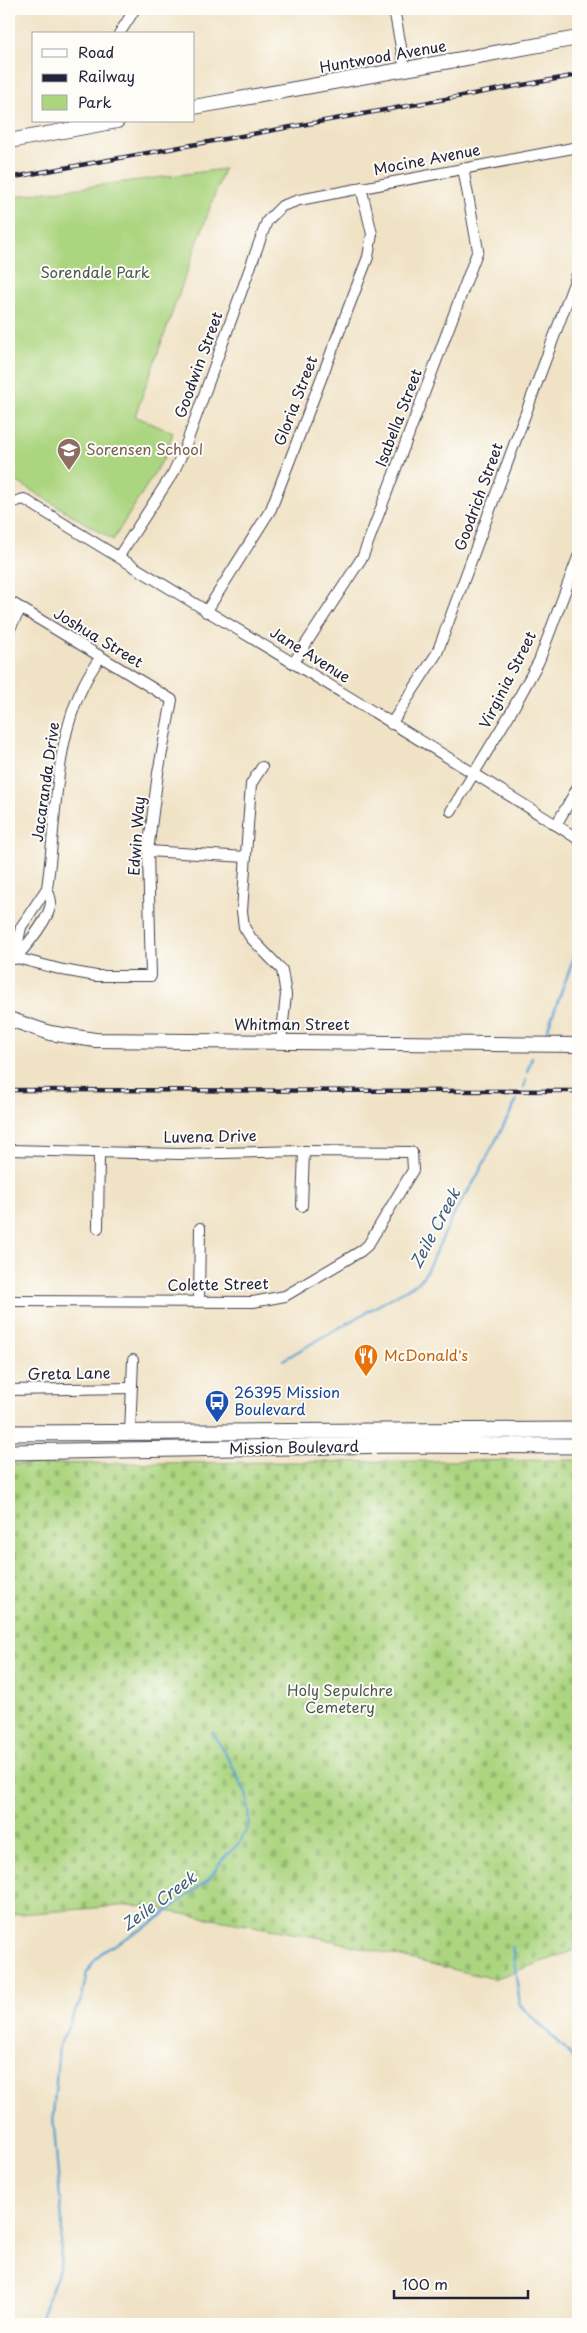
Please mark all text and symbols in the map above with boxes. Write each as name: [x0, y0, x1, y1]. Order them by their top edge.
legend: [32, 32, 195, 122]
street label: Huntwood Avenue: [318, 33, 448, 78]
text: Road: [78, 40, 114, 63]
text: Railway: [78, 64, 135, 87]
text: Park: [78, 90, 112, 113]
street label: Mocine Avenue: [371, 137, 482, 180]
park label: Sorendale Park: [40, 260, 150, 283]
street label: Goodwin Street: [168, 308, 228, 421]
street label: Gloria Street: [267, 352, 322, 449]
street label: Isabella Street: [368, 365, 427, 470]
school or university icon: Sorensen School: [56, 437, 82, 471]
place label: Sorensen School: [86, 437, 203, 460]
street label: Goodrich Street: [447, 439, 508, 554]
street label: Joshua Street: [50, 601, 148, 673]
street label: Jane Avenue: [266, 620, 355, 688]
street label: Virginia Street: [472, 627, 541, 732]
street label: Jacaranda Drive: [25, 720, 64, 843]
street label: Edwin Way: [121, 795, 150, 876]
street label: Whitman Street: [234, 1012, 350, 1035]
street label: Luvena Drive: [163, 1123, 257, 1148]
water label: Zeile Creek: [403, 1182, 466, 1272]
street label: Colette Street: [167, 1271, 269, 1296]
restaurant icon: McDonald's: [353, 1343, 379, 1377]
place label: McDonald's: [384, 1343, 468, 1366]
street label: Greta Lane: [27, 1360, 111, 1385]
place label: 26395 Mission Boulevard: [234, 1380, 340, 1420]
bus stop icon: 26395 Mission Boulevard: [204, 1389, 230, 1423]
street label: Mission Boulevard: [229, 1434, 359, 1459]
park label: Holy Sepulchre Cemetery: [287, 1678, 393, 1718]
water label: Zeile Creek: [116, 1864, 202, 1936]
scale bar: [394, 2268, 528, 2300]
text: 100 m: [402, 2272, 448, 2295]

